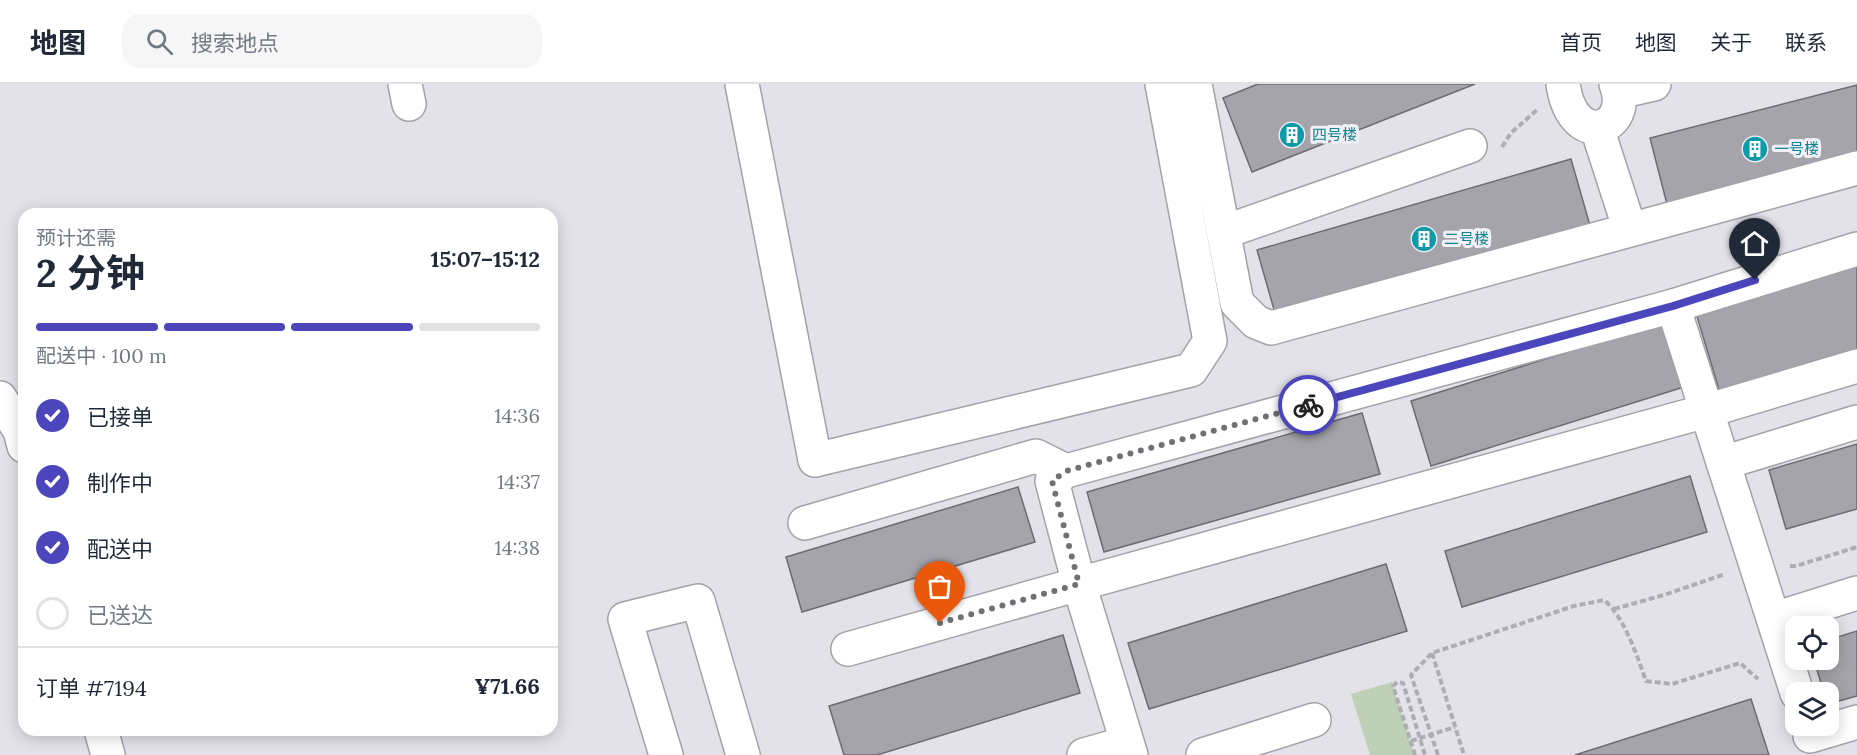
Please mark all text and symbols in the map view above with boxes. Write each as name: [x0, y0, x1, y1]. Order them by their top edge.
search box: [122, 14, 542, 68]
text: 地图: [30, 25, 86, 61]
icon: search: [143, 25, 176, 58]
text: 搜索地点: [191, 29, 279, 57]
text: 首页: [1560, 29, 1602, 56]
text: 地图: [1635, 29, 1677, 56]
text: 关于: [1710, 29, 1752, 56]
text: 联系: [1785, 29, 1827, 56]
building icon: 四号楼: [1277, 120, 1307, 150]
place label: 四号楼: [1312, 125, 1357, 144]
building icon: 一号楼: [1740, 134, 1770, 164]
place label: 一号楼: [1774, 139, 1819, 158]
pin: [1729, 218, 1780, 280]
building icon: 二号楼: [1409, 224, 1439, 254]
text: 预计还需: [36, 225, 116, 250]
icon: home: [1738, 227, 1771, 260]
place label: 二号楼: [1444, 229, 1489, 248]
text: 15:07–15:12: [430, 245, 540, 273]
text: 2 分钟: [36, 248, 145, 298]
text: 配送中 · 100 m: [36, 343, 167, 368]
courier: [1278, 375, 1338, 435]
icon: bike: [1292, 389, 1325, 422]
icon: check: [36, 399, 69, 432]
text: 已接单: [87, 403, 153, 431]
text: 14:36: [494, 403, 540, 428]
icon: check: [36, 465, 69, 498]
text: 制作中: [87, 469, 153, 497]
text: 14:37: [497, 469, 540, 494]
icon: check: [36, 531, 69, 564]
text: 配送中: [87, 535, 153, 563]
text: 14:38: [495, 535, 540, 560]
pin: [914, 561, 965, 623]
icon: bag: [923, 570, 956, 603]
text: 已送达: [87, 601, 153, 629]
map controls: [1785, 616, 1839, 736]
button: locate: [1785, 616, 1839, 670]
text: ¥71.66: [474, 672, 540, 700]
text: 订单 #7194: [36, 674, 147, 702]
button: layers: [1785, 682, 1839, 736]

